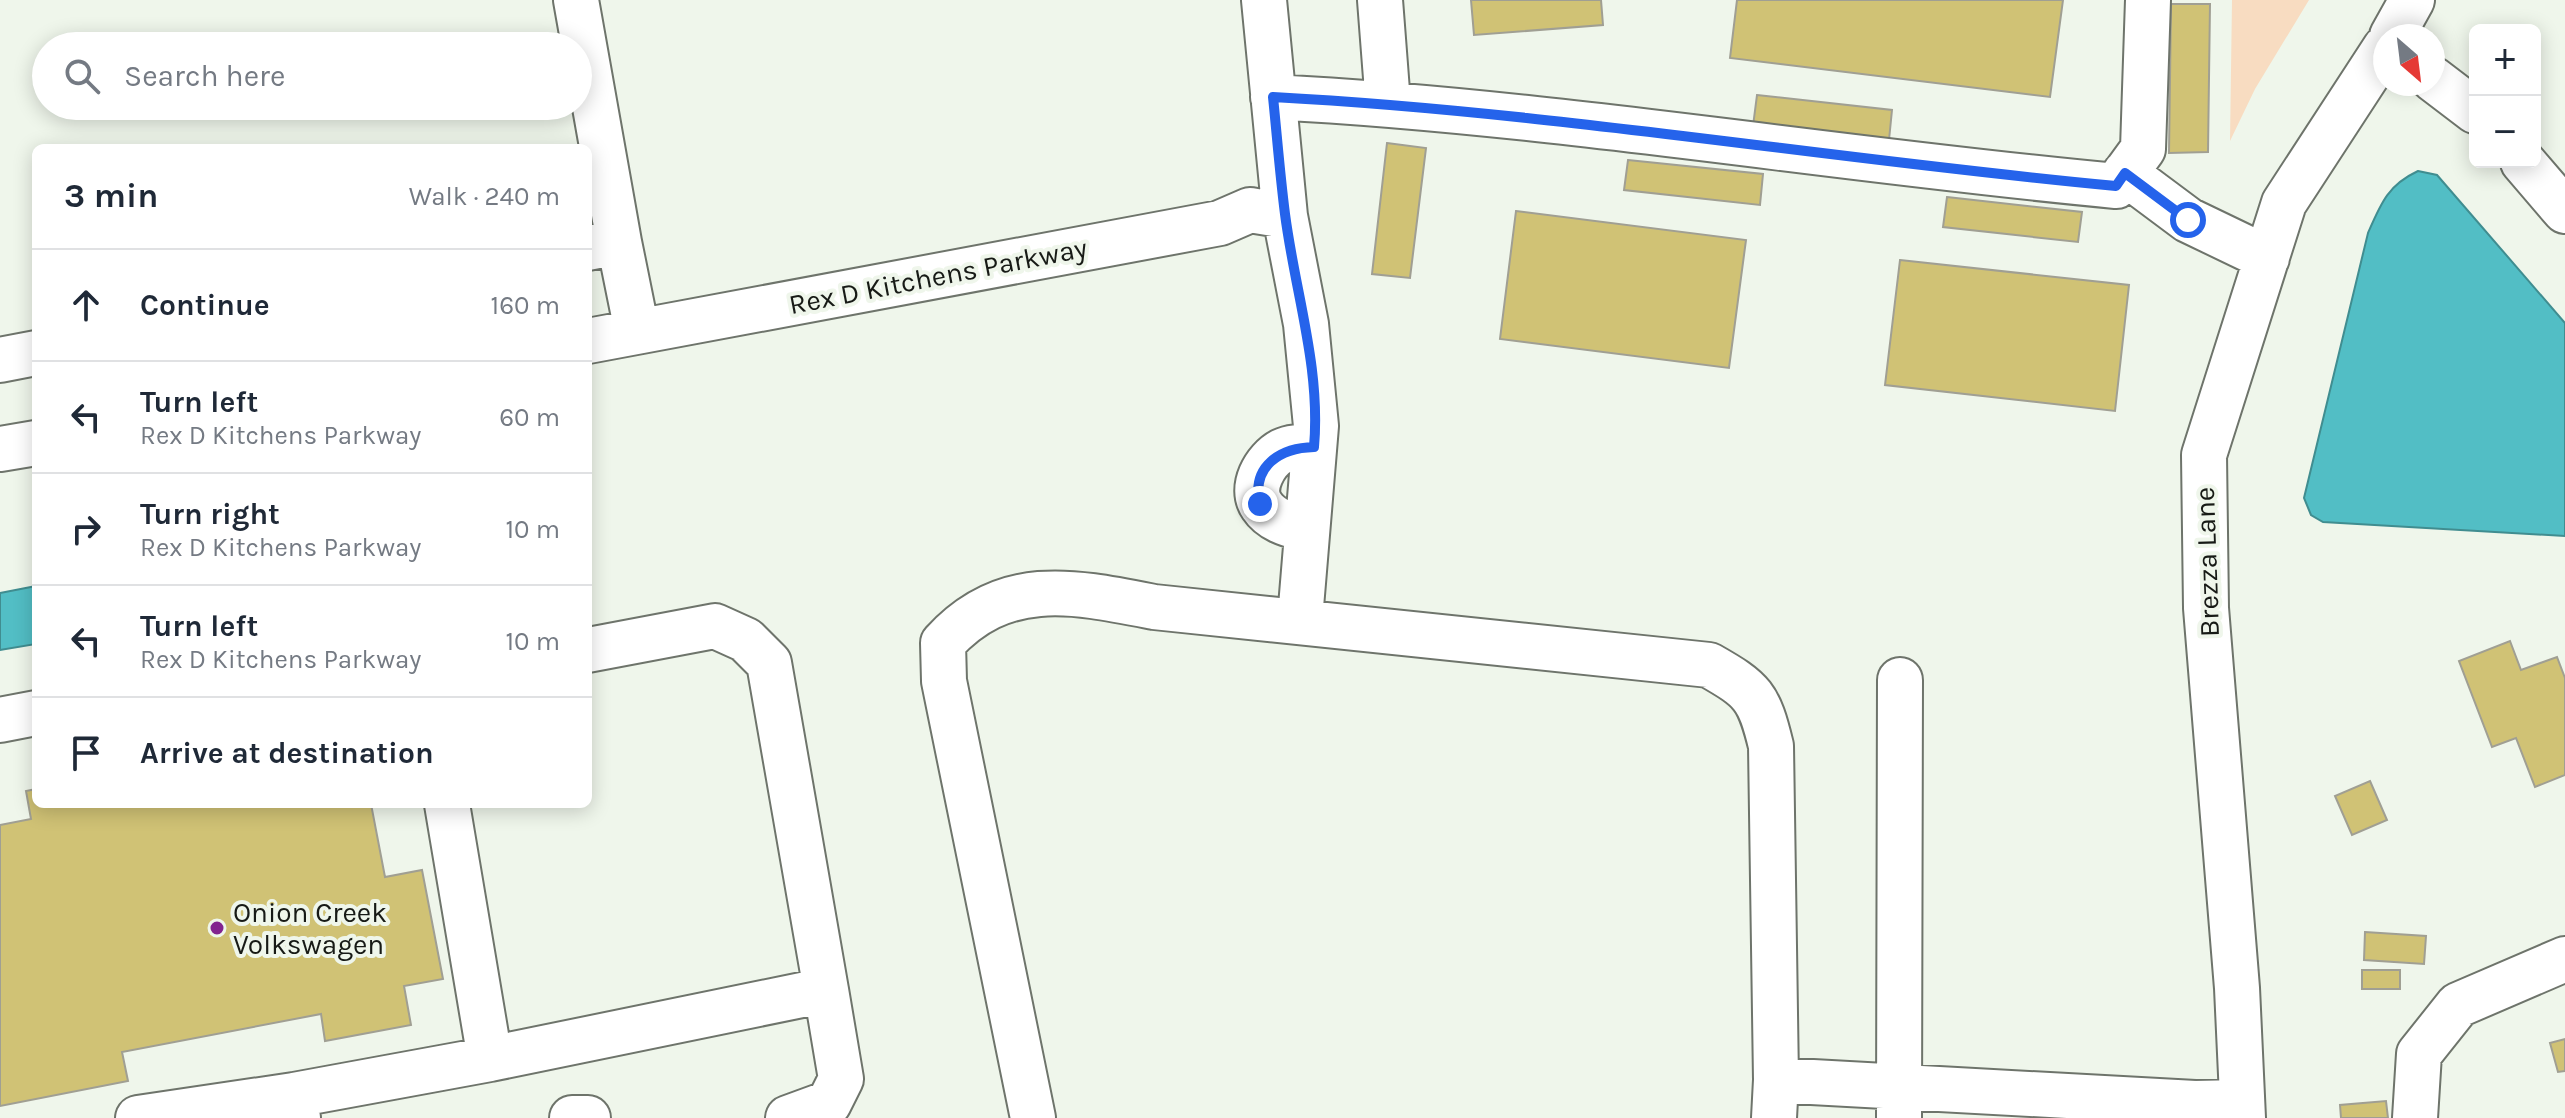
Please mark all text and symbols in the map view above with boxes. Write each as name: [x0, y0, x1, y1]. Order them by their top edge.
north arrow: [2373, 24, 2445, 96]
map controls: [2469, 24, 2541, 168]
button: +: [2469, 24, 2541, 96]
search box: [32, 32, 592, 120]
icon: search: [60, 54, 104, 98]
text: Search here: [124, 58, 285, 94]
button: −: [2469, 96, 2541, 168]
text: 3 min: [64, 176, 158, 216]
text: Walk · 240 m: [409, 181, 560, 212]
route start: [2170, 202, 2206, 238]
street label: Rex D Kitchens Parkway: [786, 231, 1090, 321]
icon: ahead: [64, 283, 108, 327]
text: Continue: [140, 287, 270, 323]
text: 160 m: [491, 290, 560, 321]
text: Turn left: [140, 384, 258, 420]
icon: left: [64, 395, 108, 439]
text: 60 m: [499, 402, 560, 433]
text: Rex D Kitchens Parkway: [140, 420, 421, 451]
route end: [1242, 486, 1278, 522]
street label: Brezza Lane: [2188, 486, 2226, 638]
text: Turn right: [140, 496, 280, 532]
icon: right: [64, 507, 108, 551]
text: 10 m: [505, 514, 560, 545]
text: Rex D Kitchens Parkway: [140, 532, 421, 563]
text: Turn left: [140, 608, 258, 644]
icon: left: [64, 619, 108, 663]
text: 10 m: [505, 626, 560, 657]
text: Rex D Kitchens Parkway: [140, 644, 421, 675]
icon: arrive: [64, 731, 108, 775]
text: Arrive at destination: [140, 735, 434, 771]
place label: Onion Creek Volkswagen: [233, 896, 387, 961]
marker: Onion Creek Volkswagen: [208, 919, 226, 937]

